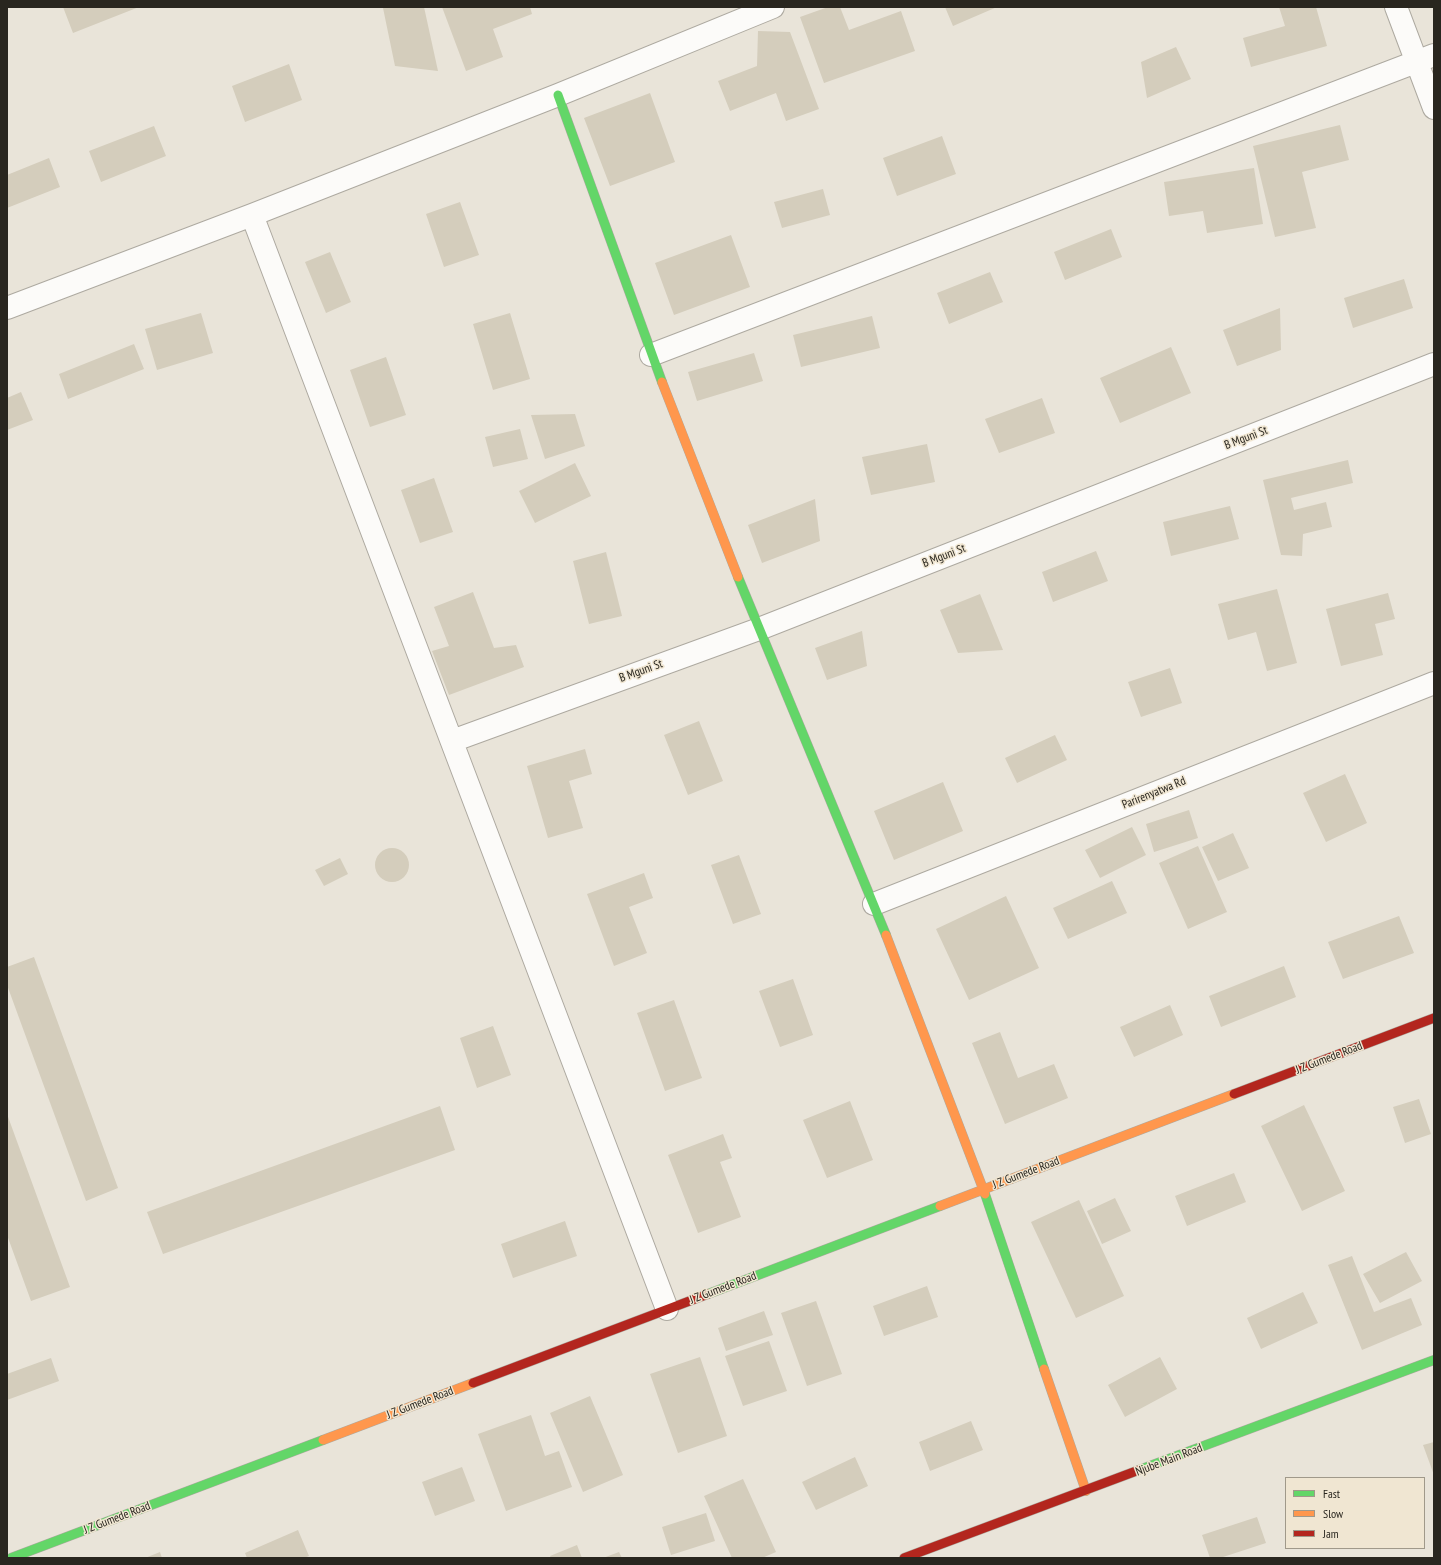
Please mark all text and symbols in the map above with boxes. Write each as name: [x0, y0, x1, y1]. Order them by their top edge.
street label: B Mguni St: [1222, 423, 1270, 453]
street label: B Mguni St: [920, 541, 968, 571]
street label: B Mguni St: [617, 657, 665, 685]
street label: Parirenyatwa Rd: [1120, 774, 1188, 812]
street label: J Z Gumede Road: [1294, 1039, 1364, 1077]
street label: J Z Gumede Road: [991, 1154, 1061, 1192]
street label: J Z Gumede Road: [688, 1269, 758, 1307]
street label: J Z Gumede Road: [385, 1384, 455, 1422]
street label: Njube Main Road: [1134, 1441, 1204, 1479]
legend: [1285, 1477, 1425, 1549]
text: Fast: [1323, 1486, 1340, 1501]
street label: J Z Gumede Road: [82, 1499, 152, 1537]
text: Slow: [1323, 1506, 1343, 1521]
text: Jam: [1323, 1526, 1339, 1541]

